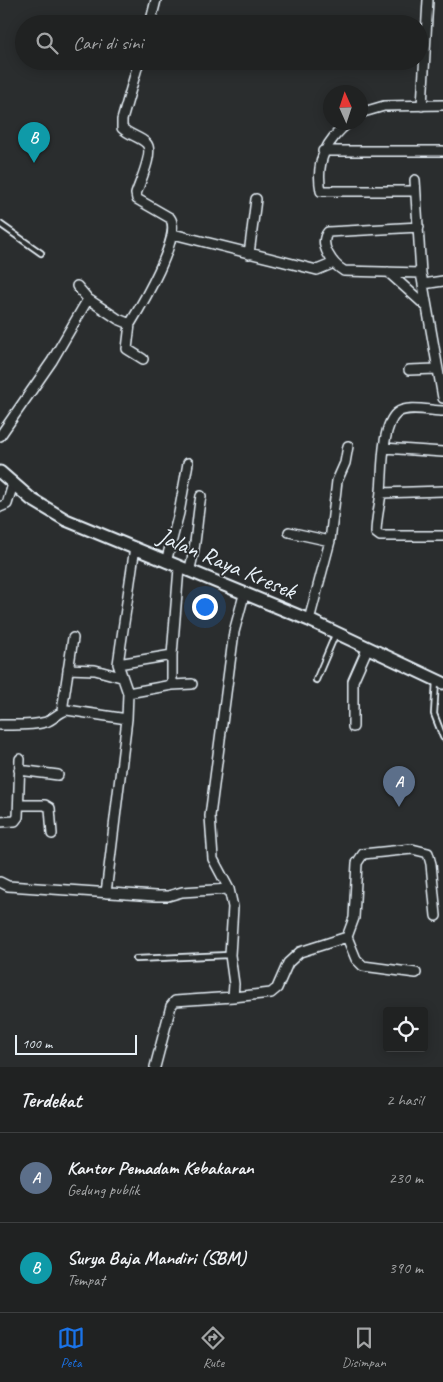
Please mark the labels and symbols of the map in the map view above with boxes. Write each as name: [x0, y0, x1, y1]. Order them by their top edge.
north arrow: [323, 85, 368, 130]
pin: B: [18, 122, 50, 163]
street label: Jalan Raya Kresek: [152, 520, 303, 606]
your location: [192, 594, 218, 620]
pin: A: [383, 766, 415, 807]
scale bar: [15, 1032, 138, 1055]

